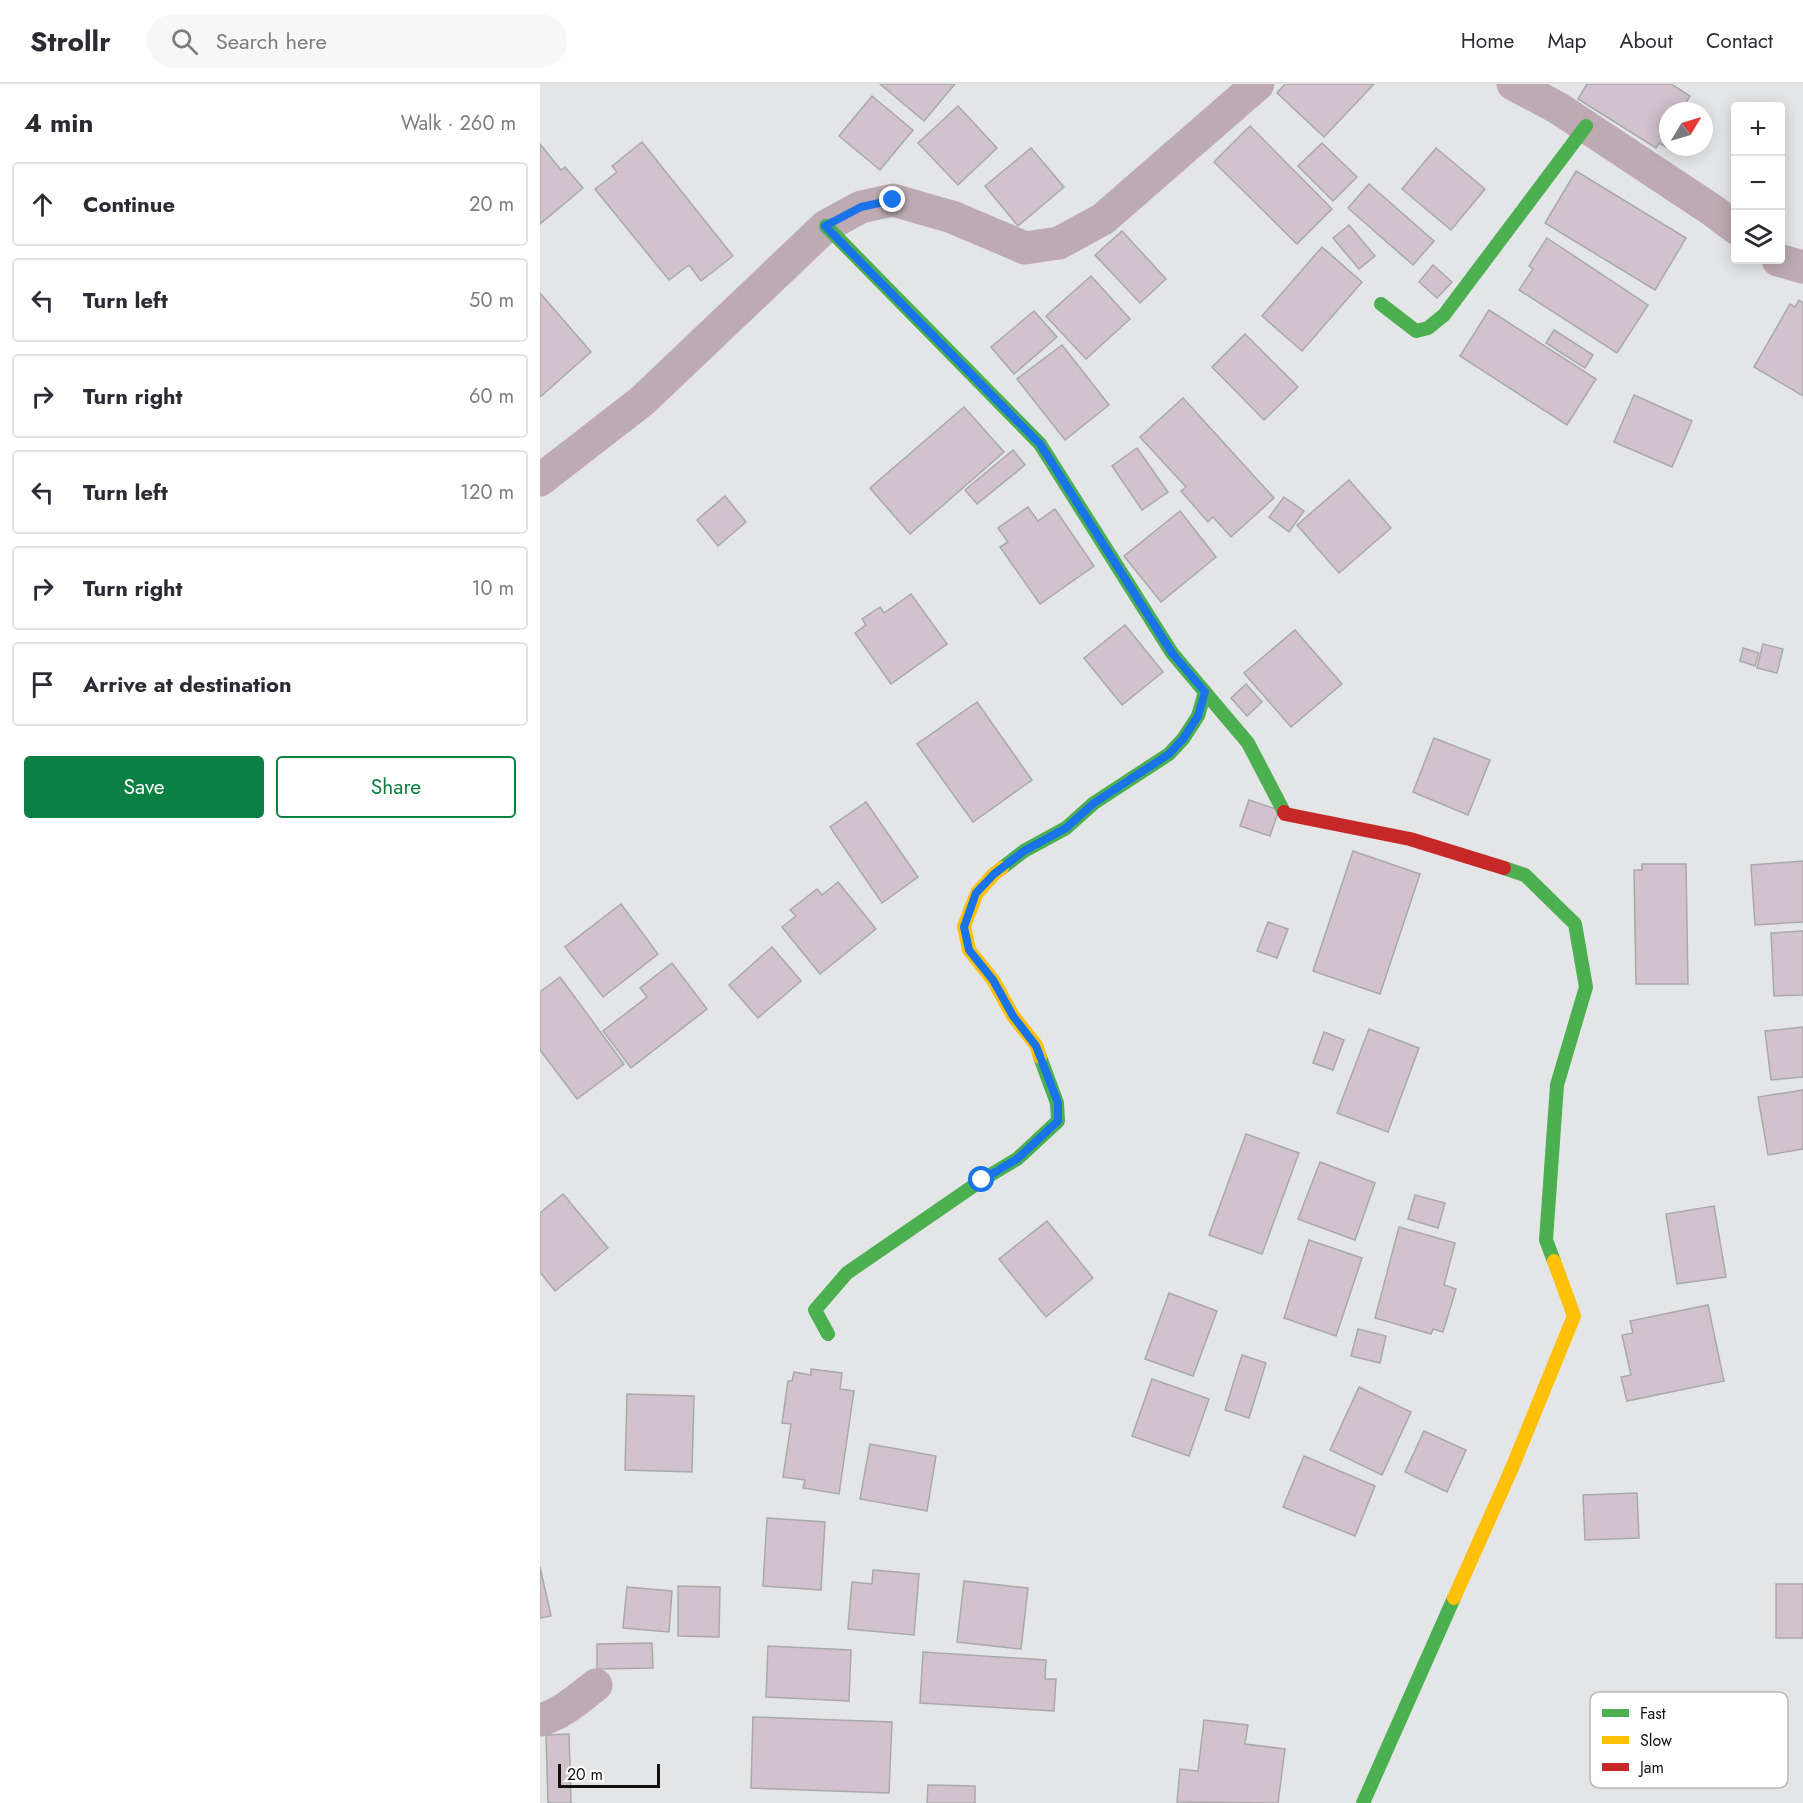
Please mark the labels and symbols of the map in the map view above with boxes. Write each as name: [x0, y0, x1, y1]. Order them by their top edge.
north arrow: [1659, 102, 1713, 156]
route end: [879, 186, 905, 212]
route start: [968, 1166, 994, 1192]
legend: [1590, 1692, 1788, 1788]
text: Fast: [1640, 1702, 1666, 1725]
text: Slow: [1640, 1729, 1672, 1752]
text: Jam: [1638, 1756, 1664, 1779]
scale bar: [558, 1761, 660, 1788]

